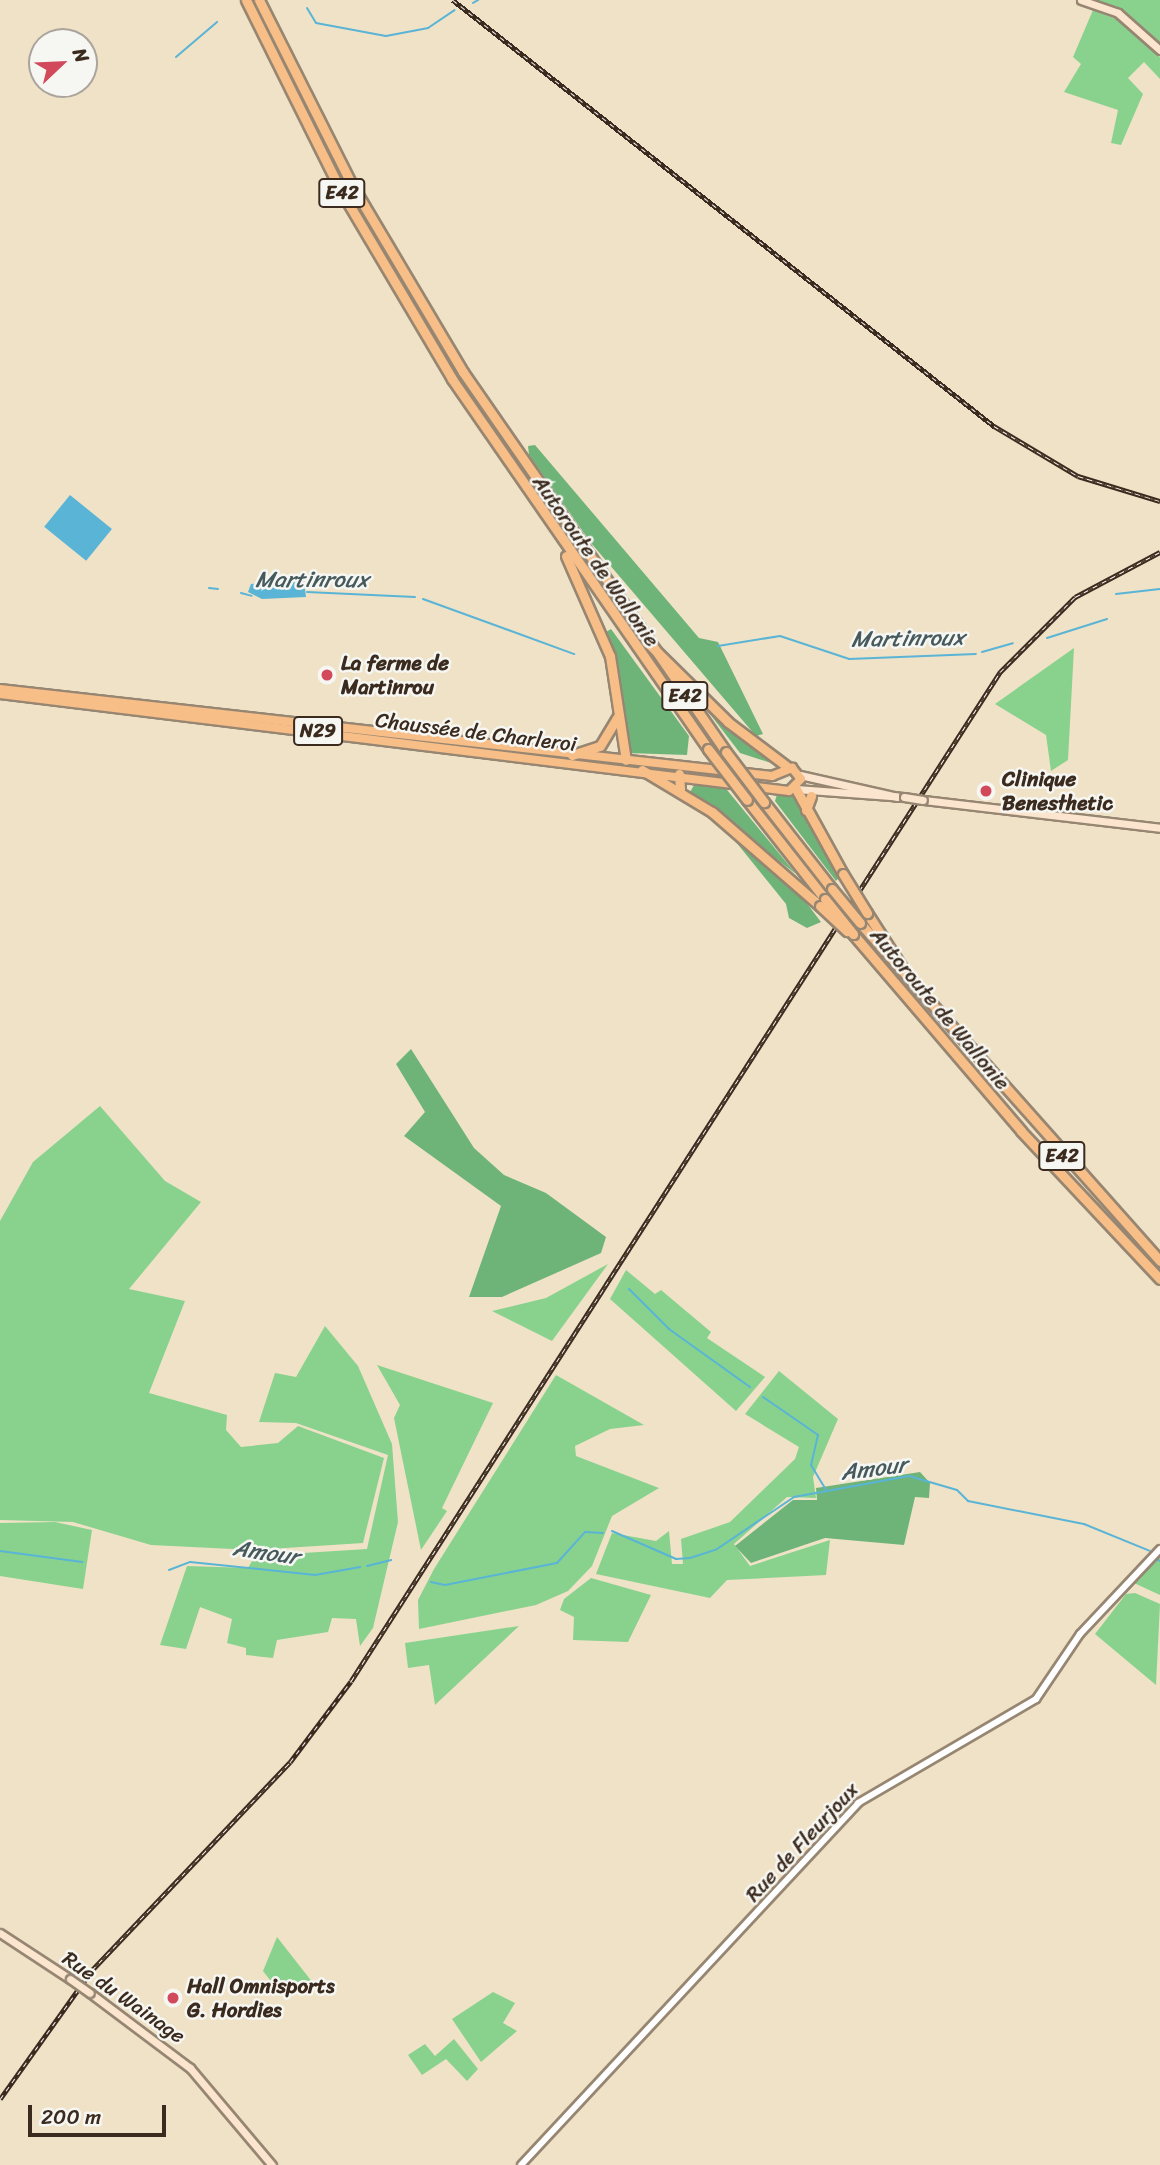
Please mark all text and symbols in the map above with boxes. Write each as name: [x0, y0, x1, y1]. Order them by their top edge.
north arrow: [28, 28, 98, 98]
text: N: [63, 43, 99, 68]
road number: E42: [318, 178, 366, 209]
street label: Autoroute de Wallonie: [527, 470, 665, 652]
water label: Martinroux: [255, 566, 369, 594]
water label: Martinroux: [851, 624, 965, 654]
place label: La ferme de Martinrou: [341, 650, 450, 700]
marker: La ferme de Martinrou: [319, 667, 335, 683]
road number: E42: [660, 680, 710, 712]
street label: Chaussée de Charleroi: [374, 707, 578, 757]
road number: N29: [292, 716, 344, 746]
place label: Clinique Benesthetic: [1002, 766, 1113, 816]
marker: Clinique Benesthetic: [976, 781, 996, 801]
street label: Autoroute de Wallonie: [865, 923, 1015, 1095]
road number: E42: [1038, 1140, 1086, 1172]
water label: Amour: [839, 1451, 909, 1487]
water label: Amour: [231, 1535, 301, 1571]
street label: Rue de Fleurjoux: [740, 1777, 864, 1907]
street label: Rue du Wainage: [58, 1945, 190, 2049]
place label: Hall Omnisports G. Hordies: [187, 1973, 334, 2023]
marker: Hall Omnisports G. Hordies: [165, 1990, 181, 2006]
scale bar: [32, 2092, 170, 2136]
text: 200 m: [41, 2098, 101, 2136]

